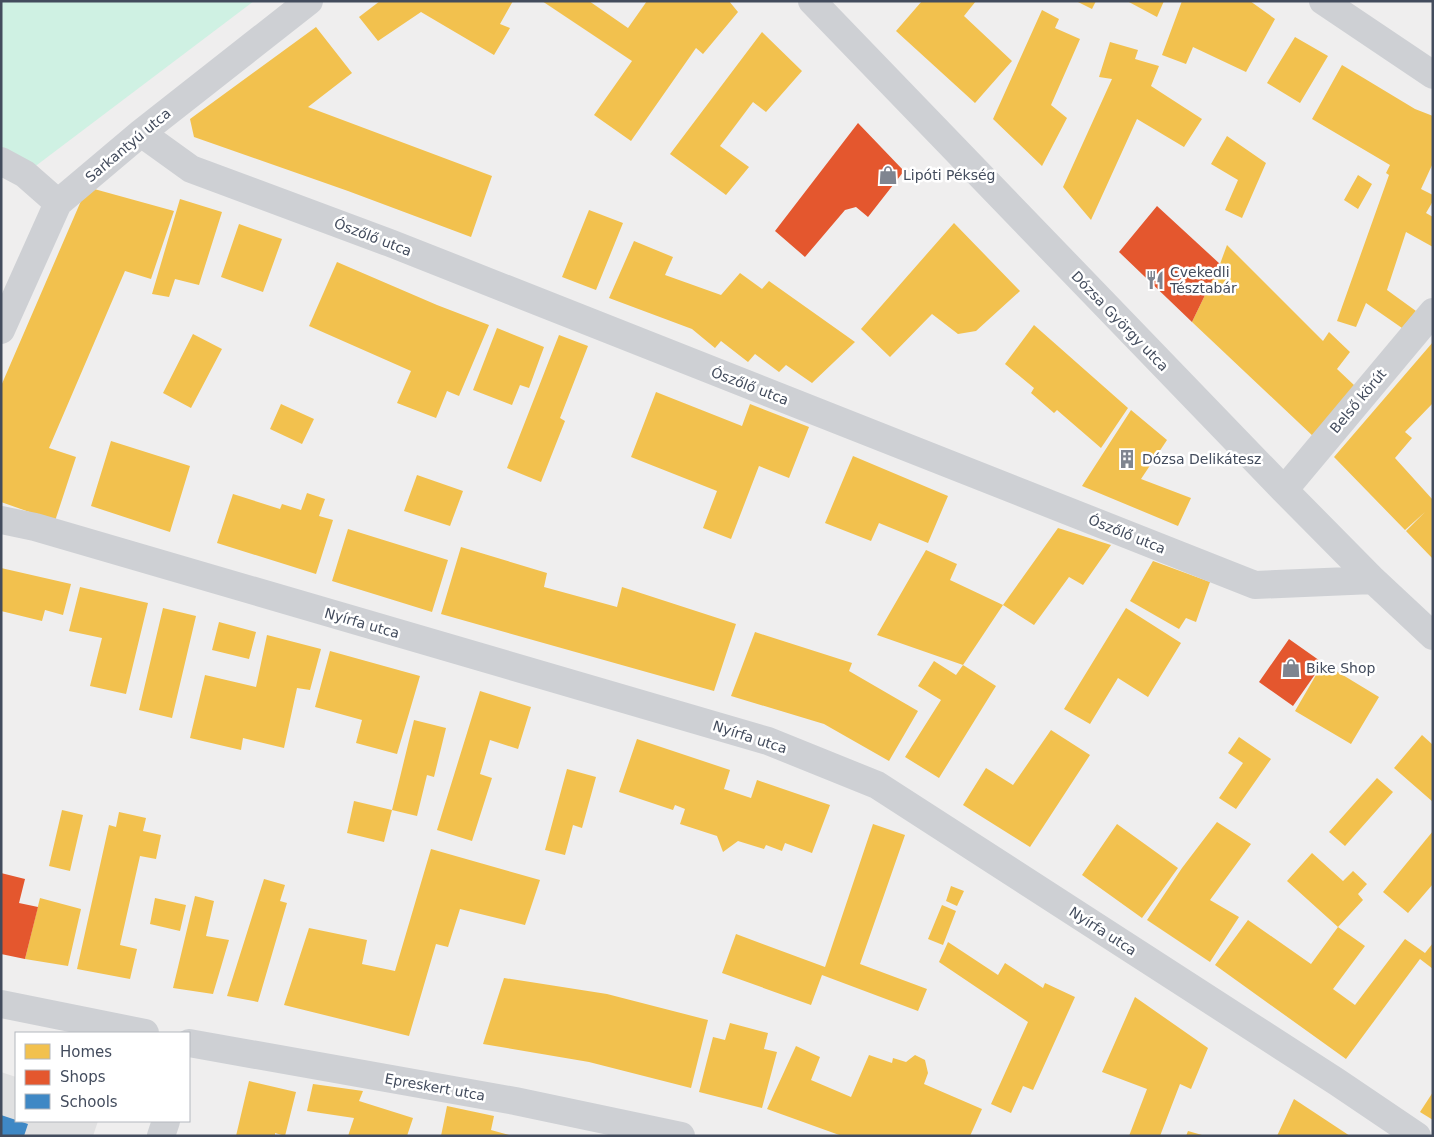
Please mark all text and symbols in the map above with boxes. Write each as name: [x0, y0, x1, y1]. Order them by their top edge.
street label: Sarkantyú utca: [82, 105, 174, 185]
shop icon: Lipóti Pékség: [877, 164, 899, 186]
place label: Lipóti Pékség: [903, 167, 995, 183]
street label: Ószőlő utca: [332, 214, 414, 259]
place label: Cvekedli Tésztabár: [1169, 264, 1237, 296]
street label: Dózsa György utca: [1068, 268, 1172, 374]
restaurant icon: Cvekedli Tésztabár: [1144, 269, 1166, 291]
street label: Ószőlő utca: [709, 363, 791, 408]
street label: Belső körút: [1327, 365, 1390, 436]
building icon: Dózsa Delikátesz: [1116, 448, 1138, 470]
place label: Dózsa Delikátesz: [1142, 451, 1261, 467]
street label: Ószőlő utca: [1086, 510, 1168, 557]
street label: Nyírfa utca: [323, 605, 401, 641]
shop icon: Bike Shop: [1280, 657, 1302, 679]
place label: Bike Shop: [1306, 660, 1375, 676]
street label: Nyírfa utca: [711, 717, 789, 757]
street label: Nyírfa utca: [1066, 903, 1140, 959]
legend: [15, 1032, 190, 1122]
text: Homes: [60, 1043, 112, 1061]
text: Shops: [60, 1068, 106, 1086]
street label: Epreskert utca: [384, 1070, 486, 1104]
text: Schools: [60, 1093, 118, 1111]

